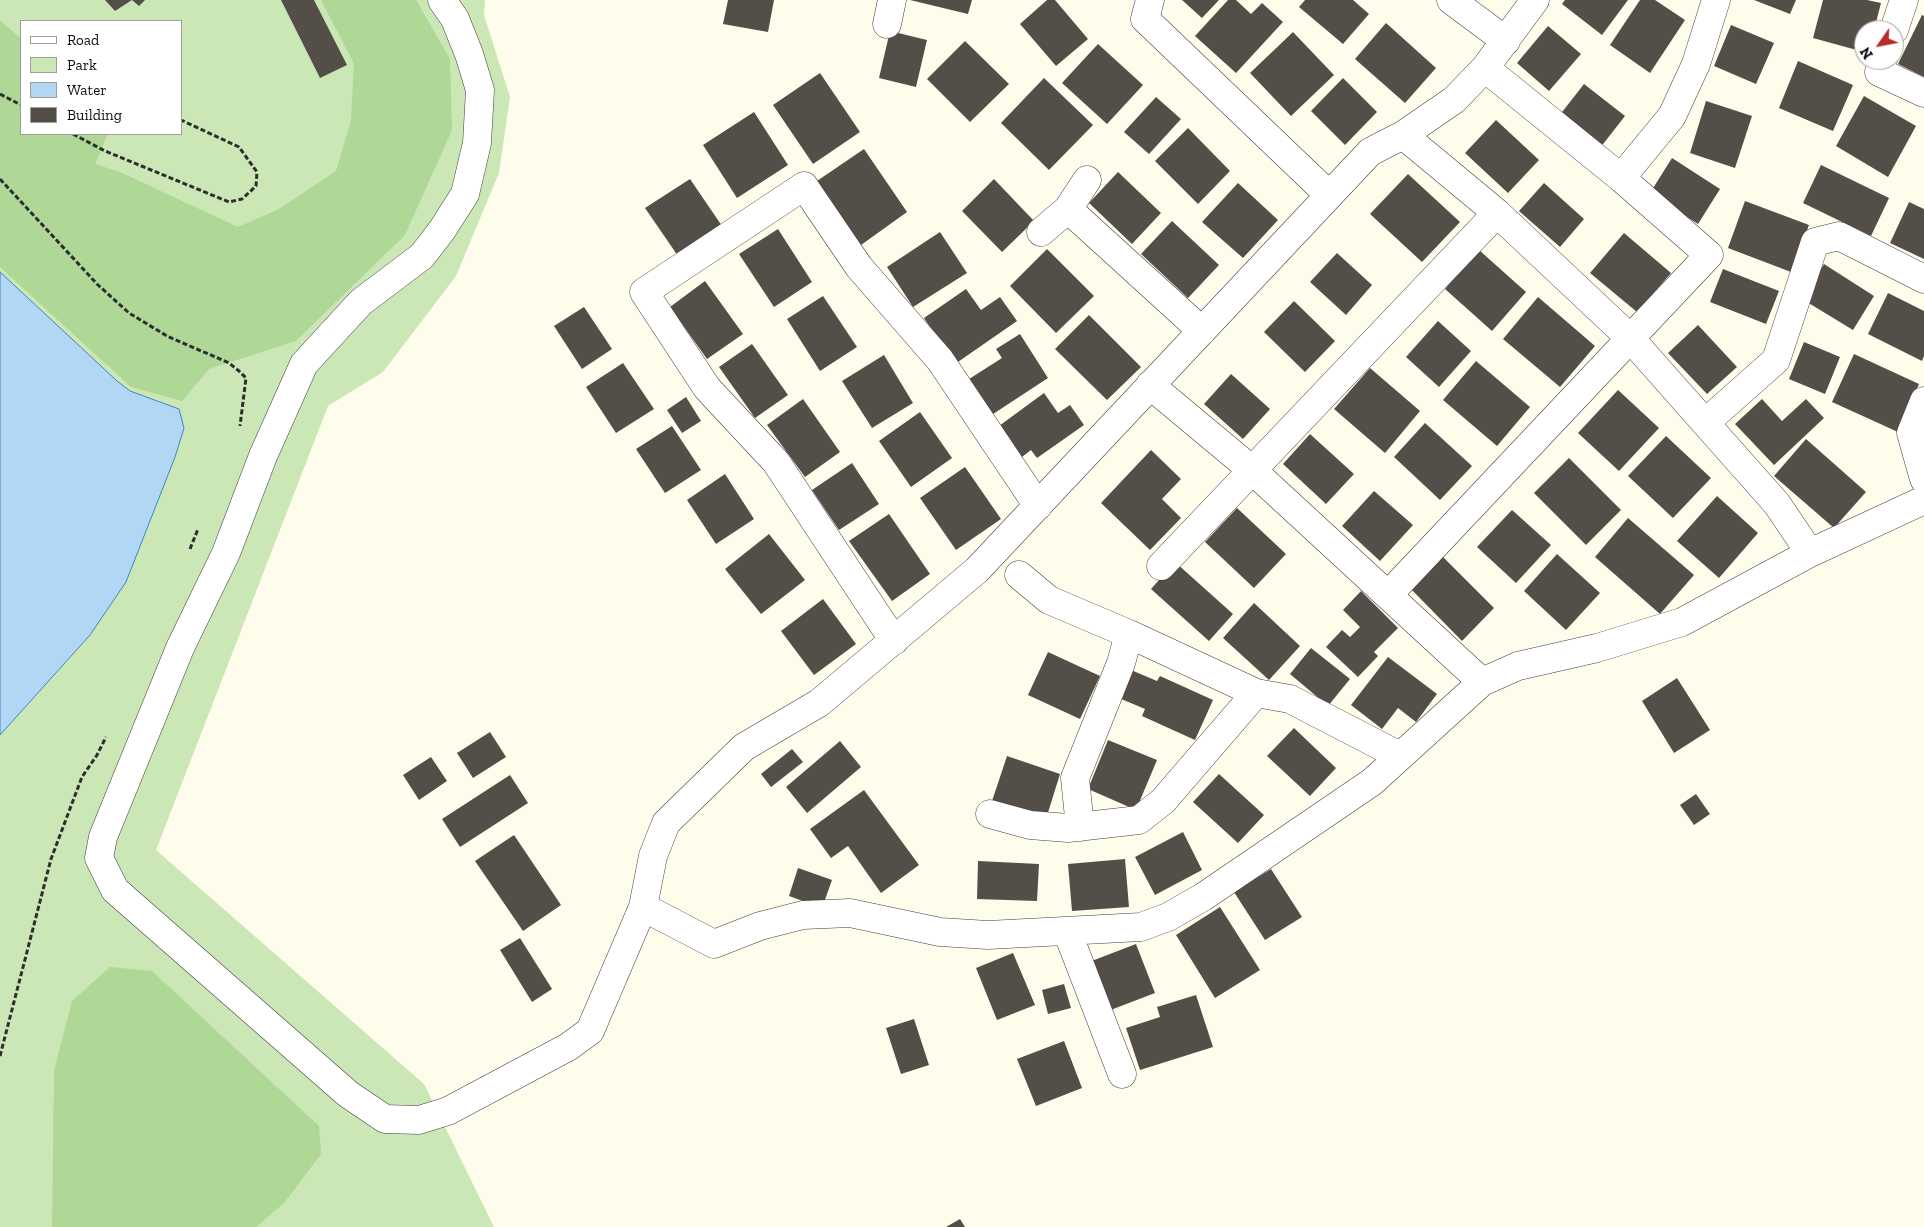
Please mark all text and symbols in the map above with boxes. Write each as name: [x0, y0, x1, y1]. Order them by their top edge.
legend: [20, 20, 182, 135]
north arrow: [1854, 20, 1904, 70]
text: Road: [67, 31, 99, 49]
text: N: [1857, 44, 1877, 62]
text: Park: [67, 56, 97, 74]
text: Water: [67, 81, 107, 99]
text: Building: [67, 106, 122, 124]

